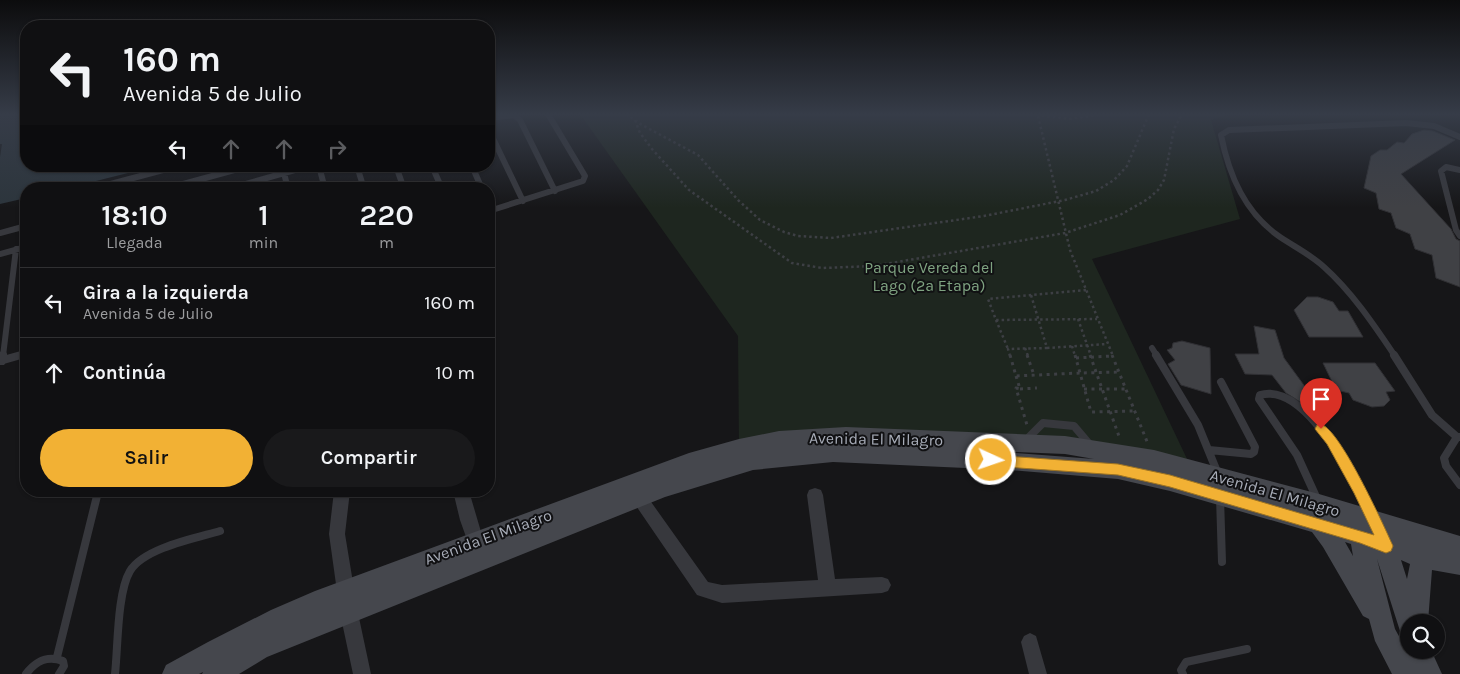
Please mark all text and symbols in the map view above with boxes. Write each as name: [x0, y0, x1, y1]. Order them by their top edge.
text: 160 m: [123, 39, 221, 80]
icon: left: [40, 40, 105, 105]
text: Avenida 5 de Julio: [123, 81, 302, 107]
icon: left: [164, 135, 192, 163]
icon: ahead: [217, 135, 245, 163]
icon: ahead: [270, 135, 298, 163]
icon: right: [323, 135, 351, 163]
text: 18:10: [101, 197, 168, 233]
text: 1: [258, 197, 269, 233]
text: 220: [359, 197, 414, 233]
text: Llegada: [106, 233, 163, 252]
text: min: [249, 233, 278, 252]
text: m: [379, 233, 394, 252]
park label: Parque Vereda del Lago (2ª Etapa): [864, 258, 994, 295]
text: Gira a la izquierda: [83, 282, 249, 304]
icon: left: [40, 289, 68, 317]
text: 160 m: [424, 292, 475, 314]
text: Avenida 5 de Julio: [83, 304, 213, 323]
icon: ahead: [40, 359, 68, 387]
text: Continúa: [83, 362, 166, 384]
text: 10 m: [435, 362, 475, 384]
pin: [1300, 378, 1342, 429]
icon: arrive: [1307, 385, 1335, 413]
street label: Avenida El Milagro: [809, 428, 943, 450]
button: Salir: [40, 429, 253, 487]
button: Compartir: [263, 429, 475, 487]
position arrow: [964, 433, 1016, 485]
street label: Avenida El Milagro: [1208, 465, 1342, 521]
street label: Avenida El Milagro: [422, 505, 554, 569]
map controls: [1400, 614, 1445, 659]
button: search: [1400, 614, 1445, 659]

